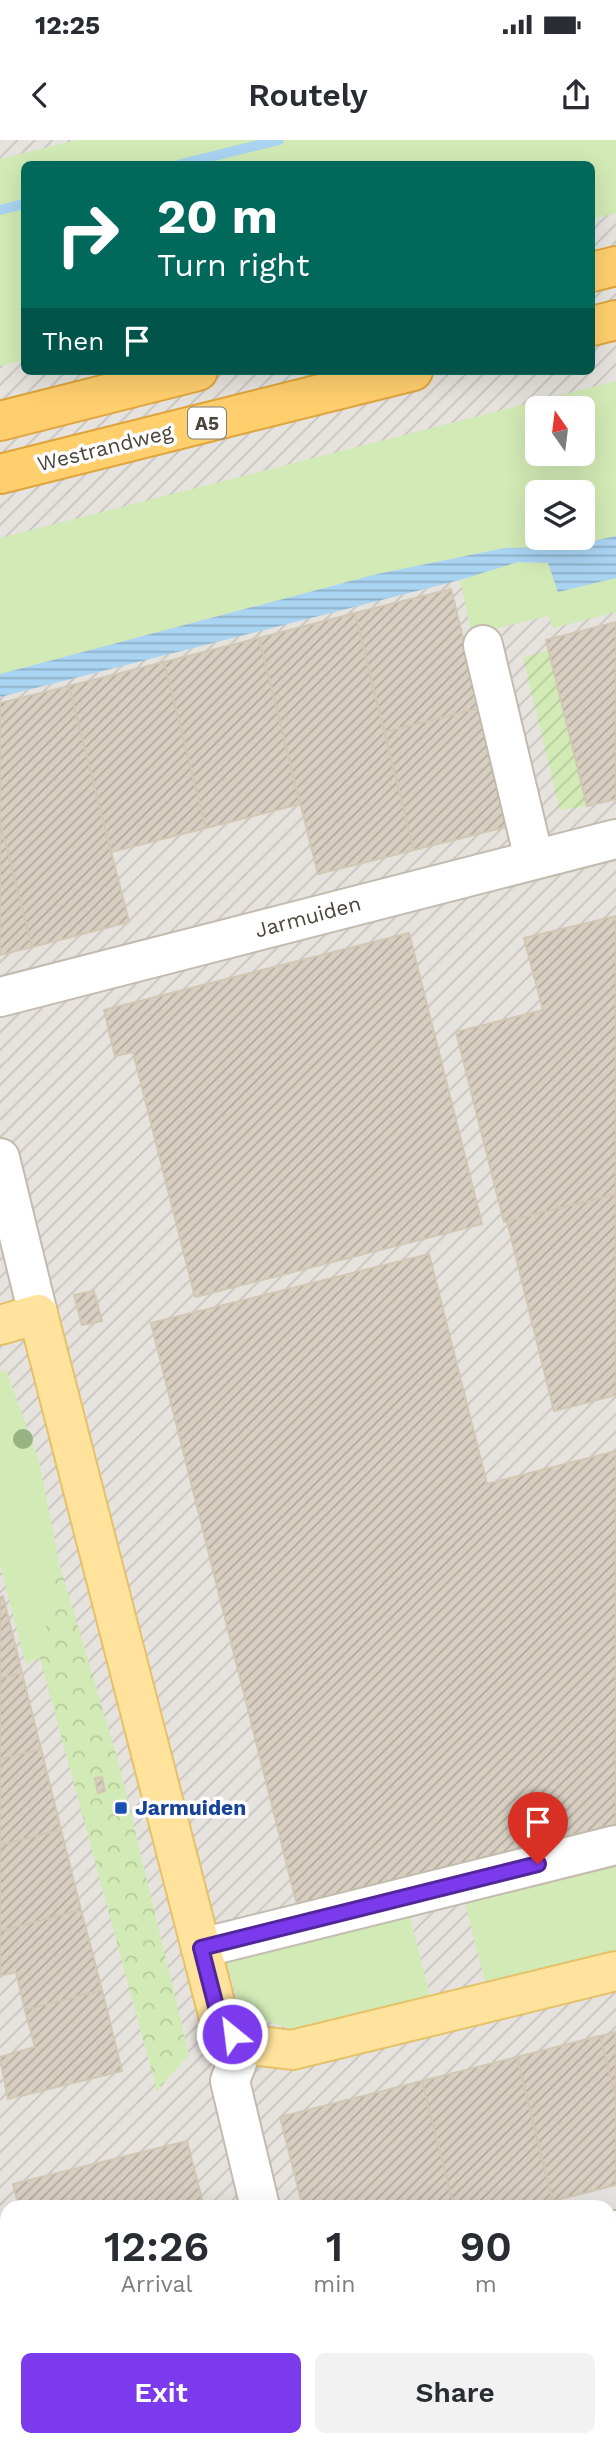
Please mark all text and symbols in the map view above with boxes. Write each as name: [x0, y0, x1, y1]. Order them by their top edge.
text: 12:25: [35, 10, 100, 40]
icon: back: [21, 76, 59, 114]
text: Routely: [248, 76, 368, 114]
icon: share: [557, 76, 595, 114]
text: 20 m: [157, 187, 278, 245]
icon: right: [42, 189, 133, 280]
text: Turn right: [157, 246, 309, 284]
icon: arrive: [118, 322, 156, 360]
text: Then: [42, 326, 104, 356]
north arrow: [525, 396, 595, 466]
map controls: [525, 396, 595, 550]
road number: A5: [188, 408, 226, 438]
street label: Westrandweg: [35, 418, 176, 476]
button: layers: [525, 480, 595, 550]
street label: Jarmuiden: [252, 890, 364, 943]
pin: [508, 1792, 568, 1864]
place label: Jarmuiden: [135, 1795, 246, 1820]
marker: Jarmuiden: [113, 1800, 129, 1816]
icon: arrive: [519, 1803, 557, 1841]
position arrow: [195, 1997, 269, 2071]
text: 12:26: [104, 2222, 209, 2271]
text: 1: [326, 2222, 343, 2271]
text: 90: [459, 2222, 512, 2271]
text: Arrival: [121, 2271, 193, 2298]
text: min: [313, 2271, 356, 2298]
text: m: [475, 2271, 497, 2298]
button: Exit: [21, 2353, 301, 2433]
button: Share: [315, 2353, 595, 2433]

